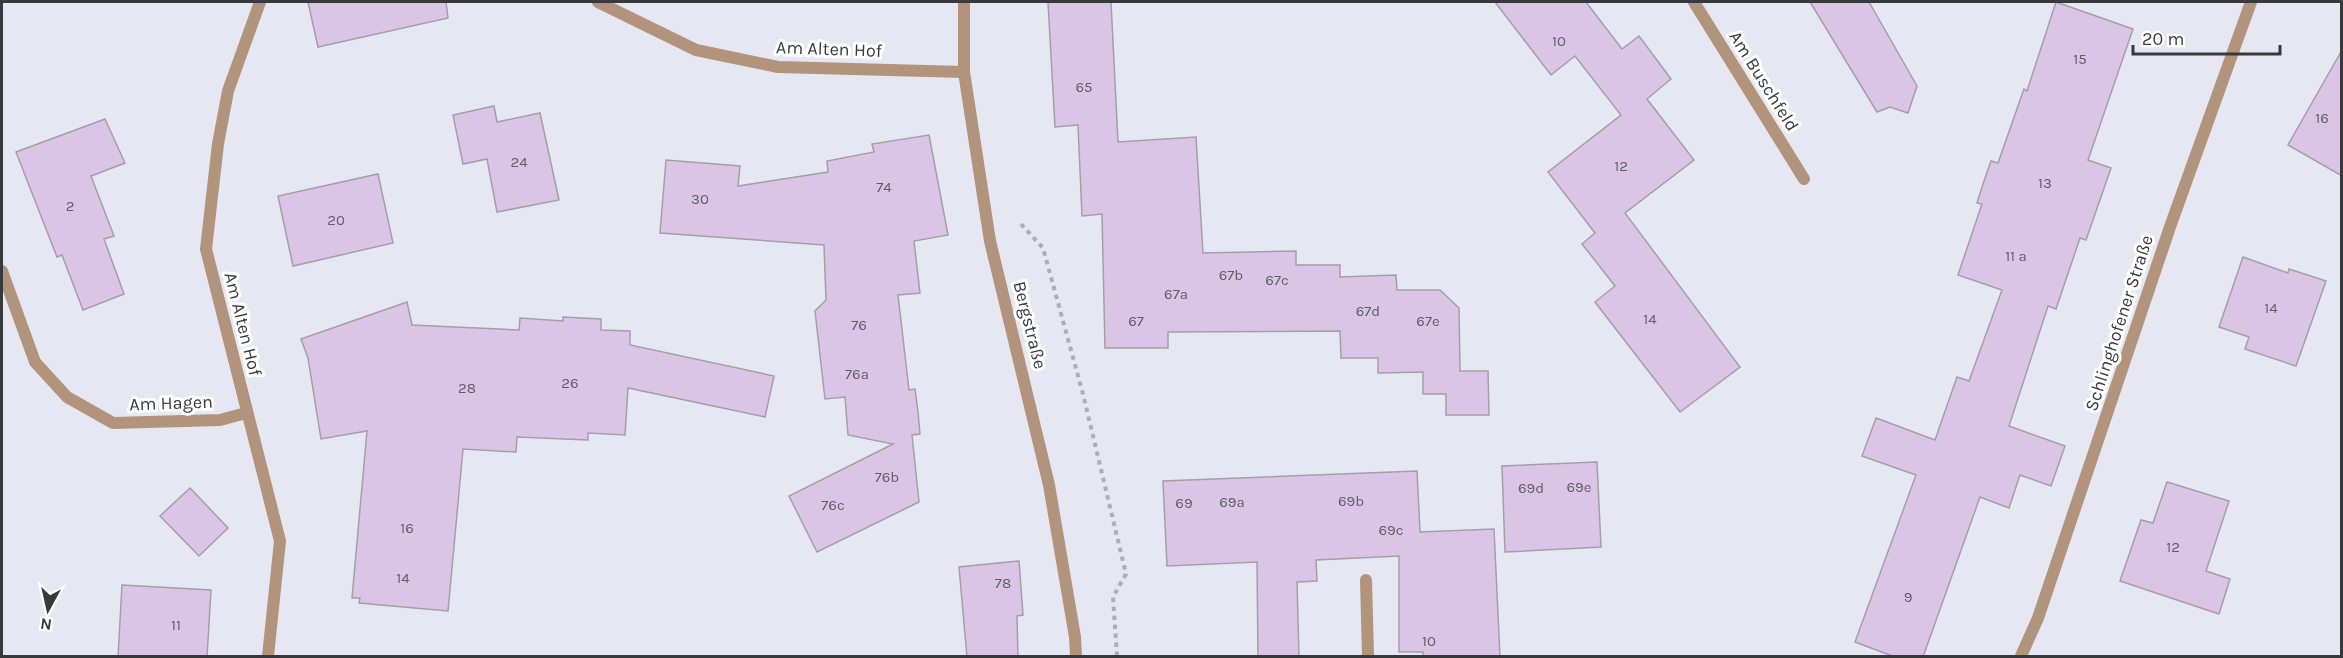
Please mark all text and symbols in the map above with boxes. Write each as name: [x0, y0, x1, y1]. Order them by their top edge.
scale bar: [2133, 18, 2280, 56]
street label: Am Buschfeld: [1724, 27, 1804, 135]
text: 20 m: [2142, 28, 2184, 50]
house number: 10: [1552, 32, 1566, 50]
street label: Am Alten Hof: [776, 36, 883, 62]
house number: 15: [2073, 50, 2087, 68]
house number: 65: [1075, 78, 1093, 96]
house number: 16: [2315, 109, 2329, 127]
house number: 24: [510, 153, 528, 171]
house number: 12: [1614, 157, 1628, 175]
house number: 13: [2038, 174, 2052, 192]
house number: 74: [876, 178, 892, 196]
house number: 30: [691, 190, 709, 208]
house number: 2: [66, 197, 74, 215]
house number: 20: [327, 211, 345, 229]
street label: Schlinghofener Straße: [2080, 232, 2158, 414]
house number: 11 a: [2005, 247, 2027, 265]
house number: 67b: [1219, 266, 1243, 284]
street label: Am Alten Hof: [220, 270, 267, 379]
house number: 67c: [1265, 271, 1289, 289]
street label: Bergstraße: [1008, 279, 1052, 371]
house number: 67a: [1164, 285, 1188, 303]
house number: 14: [2264, 299, 2278, 317]
house number: 67d: [1356, 302, 1380, 320]
house number: 14: [1643, 310, 1657, 328]
house number: 67: [1128, 312, 1144, 330]
house number: 67e: [1416, 312, 1440, 330]
house number: 76: [851, 316, 867, 334]
house number: 76a: [845, 365, 869, 383]
house number: 26: [561, 374, 579, 392]
house number: 28: [458, 379, 476, 397]
street label: Am Hagen: [129, 391, 213, 415]
house number: 76b: [875, 468, 899, 486]
house number: 69e: [1567, 478, 1592, 496]
house number: 69d: [1518, 479, 1544, 497]
house number: 69b: [1338, 492, 1364, 510]
house number: 69a: [1219, 493, 1245, 511]
house number: 69: [1175, 494, 1193, 512]
house number: 76c: [821, 496, 845, 514]
house number: 16: [400, 519, 414, 537]
house number: 69c: [1378, 521, 1404, 539]
house number: 12: [2166, 538, 2180, 556]
house number: 14: [396, 569, 410, 587]
house number: 78: [995, 574, 1011, 592]
north arrow: [18, 580, 78, 640]
house number: 9: [1904, 588, 1912, 606]
text: N: [39, 614, 53, 635]
house number: 11: [171, 616, 181, 634]
house number: 10: [1422, 632, 1436, 650]

